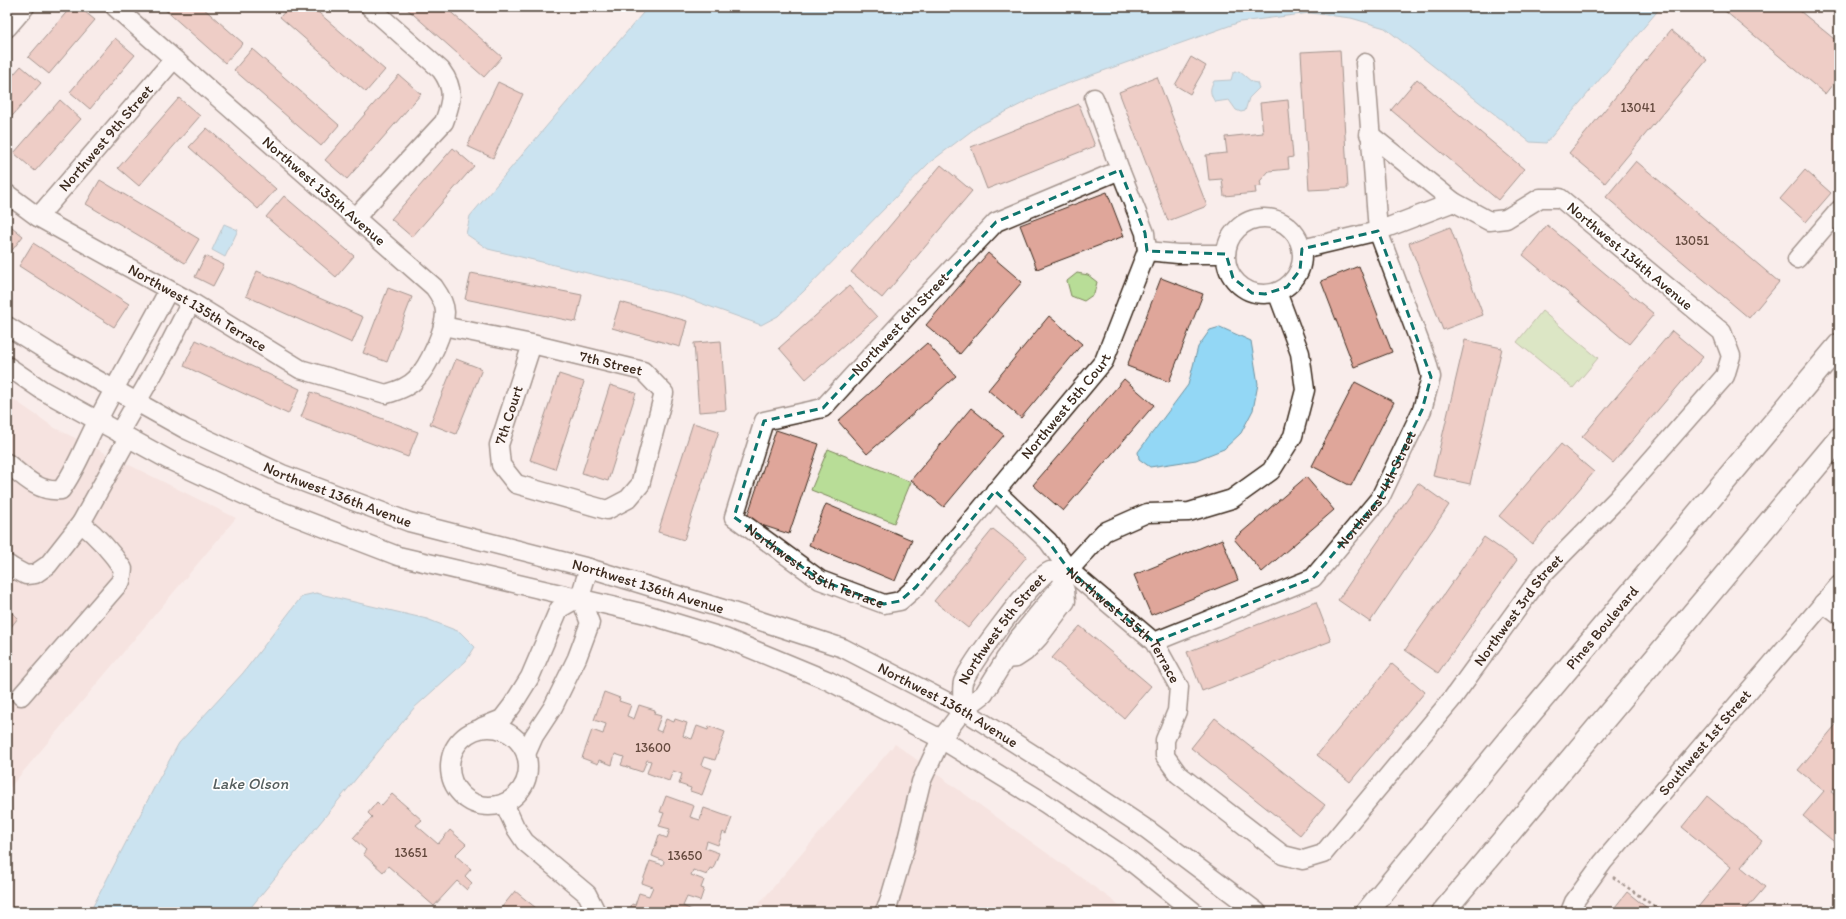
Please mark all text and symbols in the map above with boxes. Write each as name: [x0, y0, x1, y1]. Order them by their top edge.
street label: Northwest 9th Street: [55, 81, 157, 195]
house number: 13041: [1621, 100, 1655, 115]
street label: Northwest 135th Avenue: [259, 132, 389, 250]
street label: Northwest 134th Avenue: [1563, 198, 1697, 314]
house number: 13051: [1675, 233, 1709, 248]
street label: Northwest 135th Terrace: [125, 260, 270, 355]
street label: Northwest 6th Street: [847, 268, 953, 379]
street label: 7th Street: [578, 347, 645, 380]
street label: Northwest 5th Court: [1017, 351, 1115, 463]
street label: 7th Court: [491, 383, 527, 447]
street label: Northwest 4th Street: [1333, 428, 1420, 552]
street label: Northwest 136th Avenue: [260, 458, 415, 531]
street label: Northwest 135th Terrace: [742, 520, 887, 612]
street label: Northwest 3rd Street: [1470, 550, 1567, 669]
street label: Northwest 136th Avenue: [570, 555, 726, 618]
street label: Northwest 135th Terrace: [1063, 563, 1184, 686]
street label: Northwest 5th Street: [954, 569, 1050, 688]
street label: Pines Boulevard: [1562, 582, 1642, 673]
street label: Northwest 136th Avenue: [875, 659, 1021, 752]
street label: Southwest 1st Street: [1655, 686, 1755, 799]
house number: 13600: [635, 740, 671, 755]
water label: Lake Olson: [212, 774, 288, 793]
house number: 13651: [395, 845, 427, 860]
house number: 13650: [668, 848, 702, 863]

